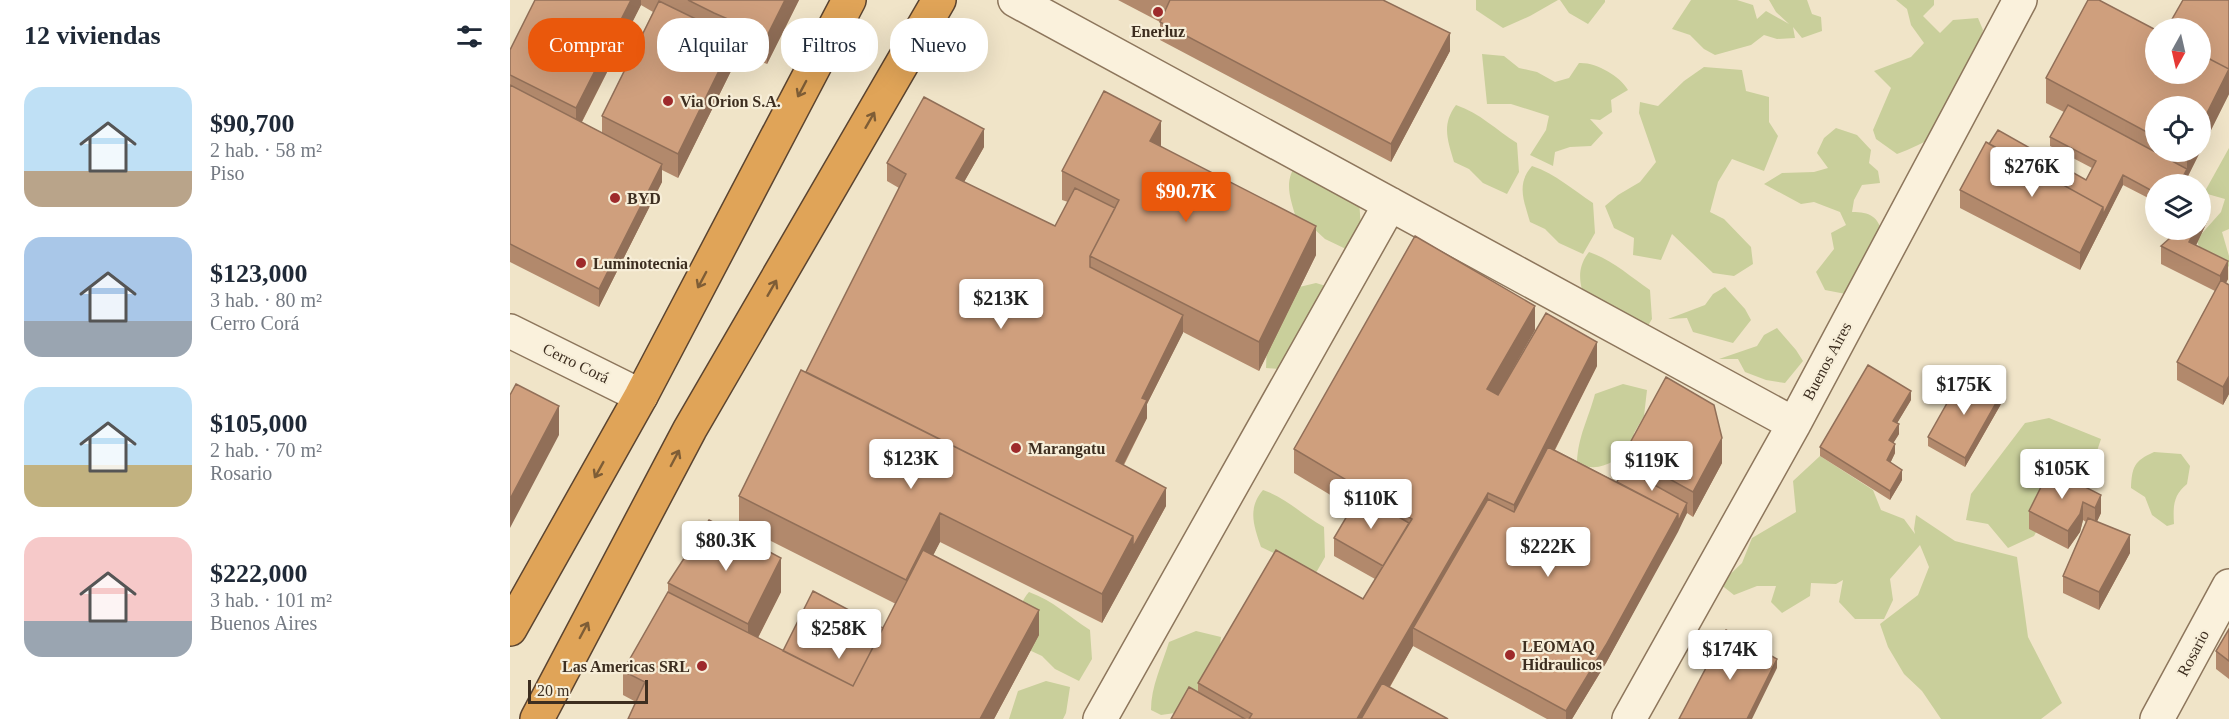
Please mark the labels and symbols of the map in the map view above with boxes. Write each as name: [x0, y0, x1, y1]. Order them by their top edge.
marker: Enerluz: [1151, 5, 1165, 19]
north arrow: [2145, 18, 2211, 84]
place label: Enerluz: [1131, 23, 1185, 40]
one-way arrow: [796, 80, 808, 97]
place label: Via Orion S.A.: [680, 93, 781, 110]
marker: Via Orion S.A.: [661, 94, 675, 108]
one-way arrow: [864, 112, 876, 129]
pin: $276K: [1990, 147, 2074, 198]
pin: $90.7K: [1137, 172, 1235, 223]
place label: BYD: [627, 190, 661, 207]
marker: BYD: [608, 191, 622, 205]
place label: Luminotecnia: [593, 255, 688, 272]
marker: Luminotecnia: [574, 256, 588, 270]
one-way arrow: [696, 271, 707, 289]
pin: $213K: [959, 279, 1043, 330]
one-way arrow: [766, 280, 778, 297]
street label: Buenos Aires: [1799, 319, 1855, 403]
street label: Cerro Corá: [540, 340, 612, 386]
pin: $175K: [1922, 365, 2006, 416]
pin: $123K: [869, 439, 953, 490]
place label: Marangatu: [1028, 440, 1105, 458]
marker: Marangatu: [1009, 441, 1023, 455]
pin: $119K: [1610, 441, 1694, 492]
one-way arrow: [670, 449, 681, 467]
pin: $105K: [2020, 449, 2104, 500]
one-way arrow: [593, 462, 605, 479]
pin: $110K: [1329, 479, 1413, 530]
pin: $80.3K: [677, 521, 775, 572]
pin: $222K: [1506, 527, 1590, 578]
pin: $258K: [797, 609, 881, 660]
one-way arrow: [578, 622, 590, 639]
street label: Rosario: [2174, 627, 2212, 679]
pin: $174K: [1688, 630, 1772, 681]
place label: LEOMAQ Hidraulicos: [1522, 638, 1602, 673]
marker: LEOMAQ Hidraulicos: [1503, 648, 1517, 662]
place label: Las Americas SRL: [562, 658, 690, 675]
marker: Las Americas SRL: [695, 659, 709, 673]
scale bar: [528, 677, 648, 704]

